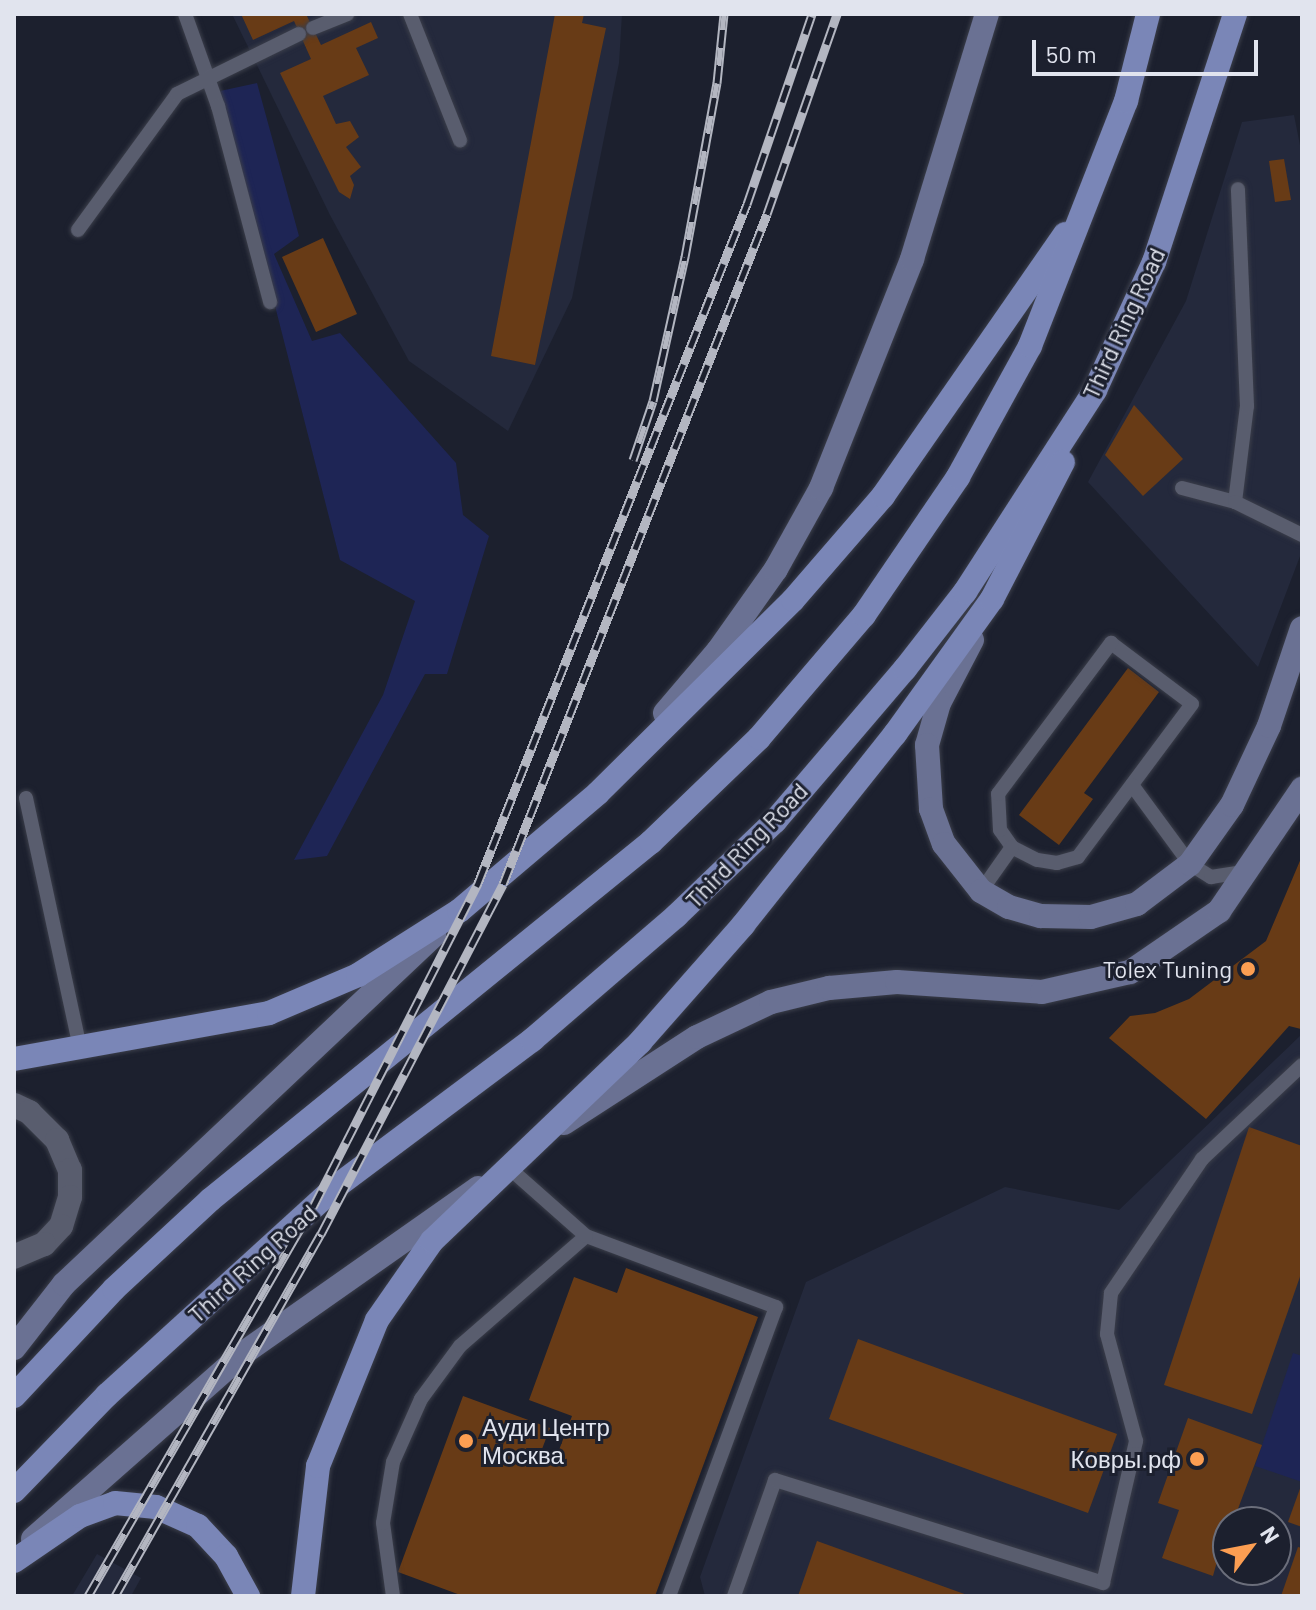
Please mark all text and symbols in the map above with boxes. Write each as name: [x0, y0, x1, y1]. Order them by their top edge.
scale bar: [1036, 24, 1262, 74]
text: 50 m: [1046, 39, 1097, 68]
street label: Third Ring Road: [1075, 243, 1171, 403]
street label: Third Ring Road: [679, 776, 813, 914]
place label: Tolex Tuning: [1102, 955, 1232, 983]
marker: Tolex Tuning: [1239, 960, 1257, 978]
street label: Third Ring Road: [182, 1198, 322, 1328]
place label: Ауди Центр Москва: [482, 1413, 610, 1469]
marker: Ауди Центр Москва: [457, 1432, 475, 1450]
place label: Ковры.рф: [1071, 1445, 1181, 1473]
marker: Ковры.рф: [1188, 1450, 1206, 1468]
north arrow: [1212, 1506, 1292, 1586]
text: N: [1256, 1521, 1286, 1547]

